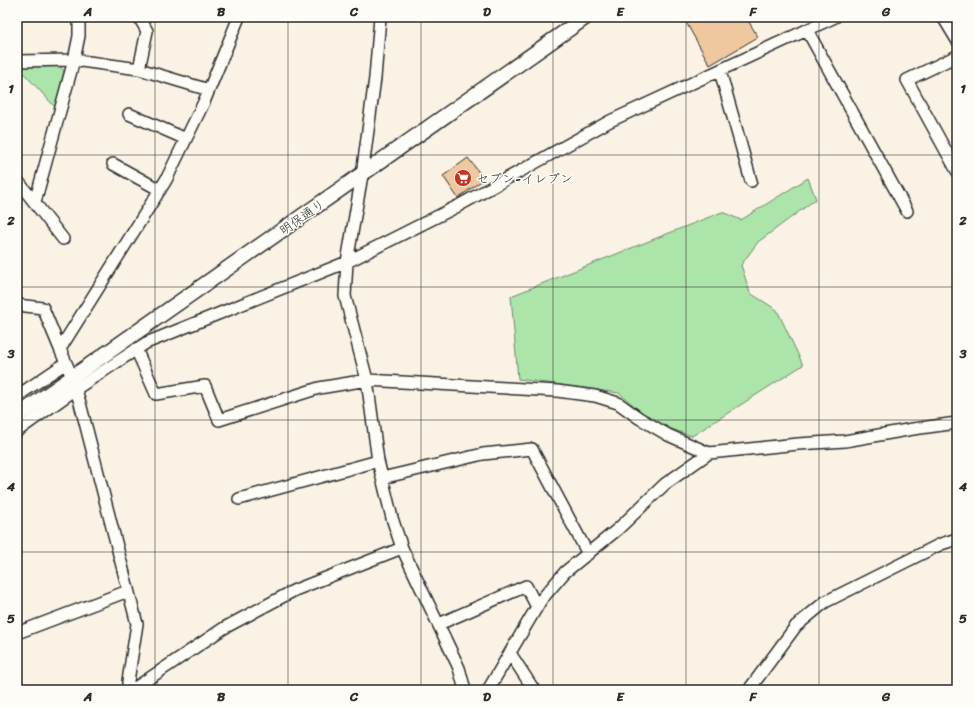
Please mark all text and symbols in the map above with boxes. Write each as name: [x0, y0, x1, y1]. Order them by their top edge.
text: A: [83, 0, 92, 23]
text: B: [217, 0, 226, 23]
text: C: [349, 0, 359, 23]
text: D: [483, 0, 491, 23]
text: E: [616, 0, 625, 23]
text: F: [748, 0, 757, 23]
text: G: [881, 0, 891, 23]
text: 1: [8, 77, 14, 100]
text: 1: [960, 77, 966, 100]
place label: セブン-イレブン: [476, 167, 573, 190]
supermarket icon: セブン-イレブン: [453, 168, 473, 188]
street label: 明保通り: [274, 193, 330, 241]
text: 2: [6, 209, 15, 232]
text: 2: [958, 209, 967, 232]
text: 3: [6, 342, 15, 365]
text: 3: [958, 342, 967, 365]
text: 4: [6, 475, 16, 498]
text: 4: [958, 475, 968, 498]
text: 5: [7, 607, 15, 630]
text: 5: [959, 607, 967, 630]
text: A: [83, 685, 92, 707]
text: B: [217, 685, 226, 707]
text: C: [349, 685, 359, 707]
text: D: [483, 685, 491, 707]
text: E: [616, 685, 625, 707]
text: F: [748, 685, 757, 707]
text: G: [881, 685, 891, 707]

